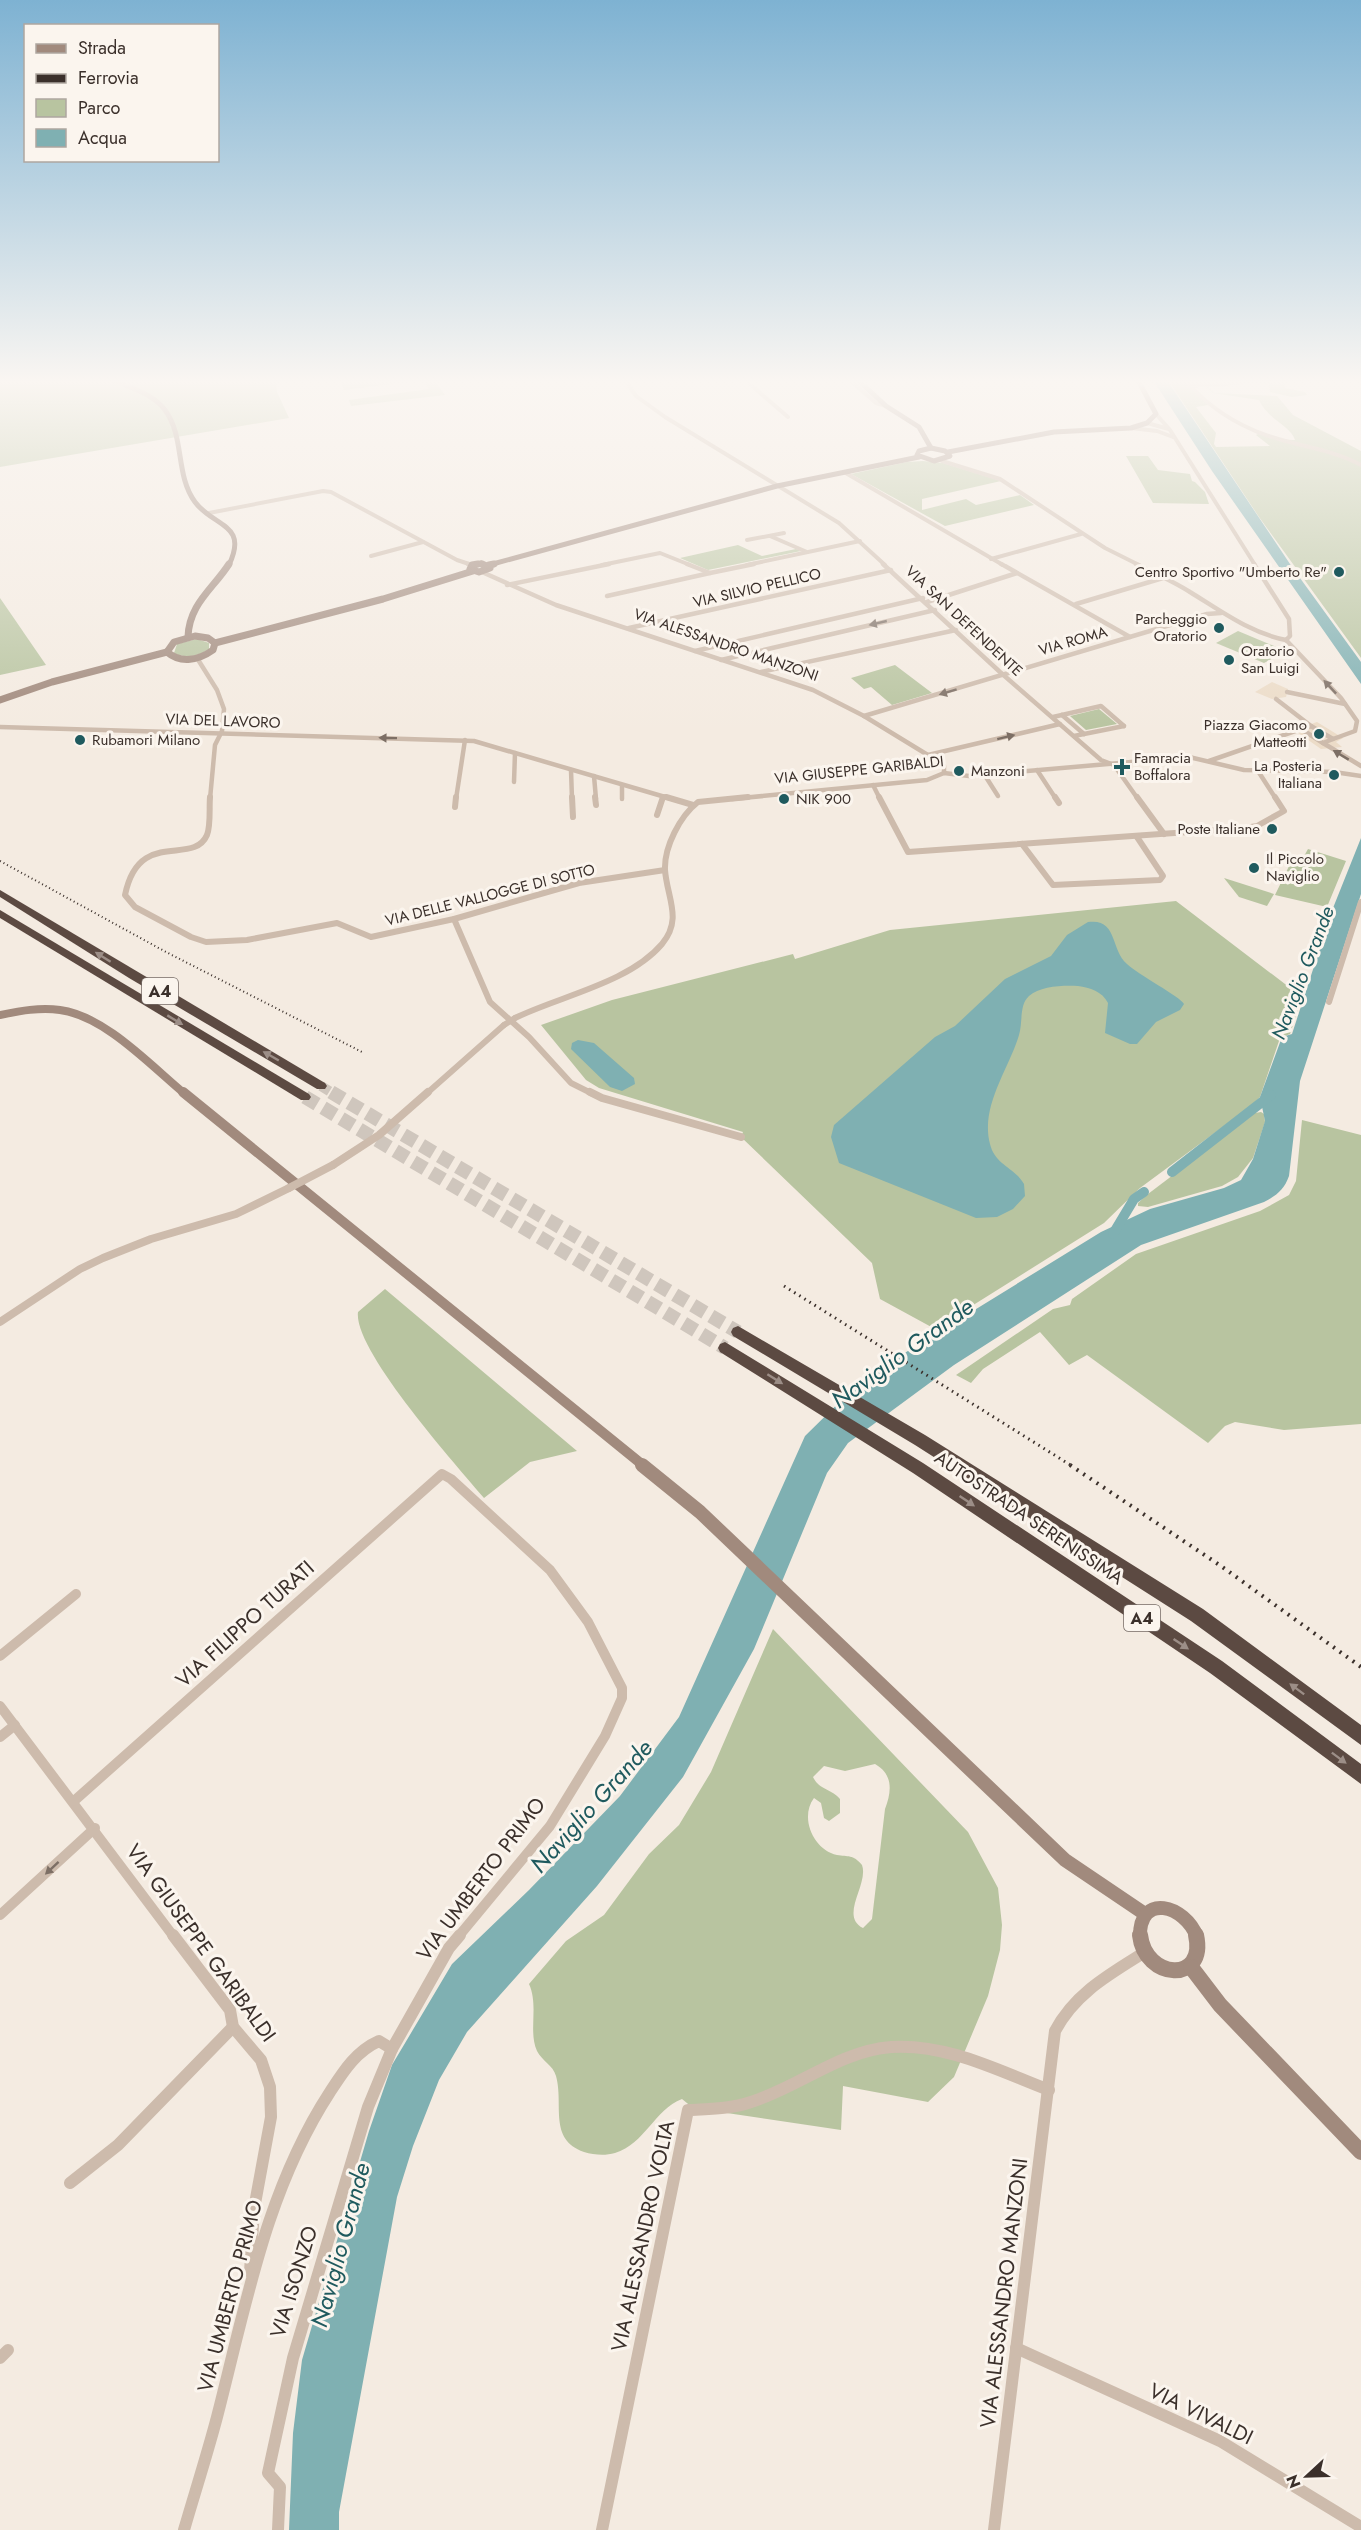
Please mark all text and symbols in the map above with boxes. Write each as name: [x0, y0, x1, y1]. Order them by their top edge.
legend: [24, 24, 219, 162]
text: Strada: [78, 35, 126, 61]
text: Ferrovia: [78, 65, 139, 91]
text: Parco: [78, 95, 120, 121]
text: Acqua: [78, 125, 127, 151]
street label: VIA SAN DEFENDENTE: [900, 561, 1028, 681]
place label: Centro Sportivo "Umberto Re": [1135, 561, 1327, 583]
street label: VIA SILVIO PELLICO: [691, 563, 823, 613]
marker: Centro Sportivo "Umberto Re": [1332, 565, 1346, 579]
street label: VIA ALESSANDRO MANZONI: [631, 603, 821, 687]
place label: Parcheggio Oratorio: [1135, 608, 1207, 647]
one-way arrow: [869, 619, 887, 629]
street label: VIA ROMA: [1036, 621, 1110, 661]
marker: Parcheggio Oratorio: [1212, 621, 1226, 635]
place label: Oratorio San Luigi: [1241, 640, 1300, 679]
marker: Oratorio San Luigi: [1222, 653, 1236, 667]
one-way arrow: [1323, 679, 1337, 694]
one-way arrow: [939, 688, 957, 697]
street label: VIA DEL LAVORO: [165, 708, 281, 734]
place label: Piazza Giacomo Matteotti: [1204, 714, 1307, 753]
marker: Piazza Giacomo Matteotti: [1312, 727, 1326, 741]
place label: Rubamori Milano: [92, 729, 200, 751]
one-way arrow: [996, 731, 1015, 741]
marker: Rubamori Milano: [73, 733, 87, 747]
one-way arrow: [378, 733, 397, 742]
place label: Famracia Boffalora: [1134, 747, 1191, 786]
one-way arrow: [1333, 749, 1349, 760]
street label: VIA GIUSEPPE GARIBALDI: [773, 750, 945, 790]
place label: La Posteria Italiana: [1254, 755, 1322, 794]
place label: Manzoni: [971, 760, 1025, 782]
marker: Famracia Boffalora: [1115, 760, 1129, 774]
marker: Manzoni: [952, 764, 966, 778]
marker: La Posteria Italiana: [1327, 768, 1341, 782]
place label: NIK 900: [796, 788, 851, 810]
marker: NIK 900: [777, 792, 791, 806]
place label: Poste Italiane: [1178, 818, 1260, 840]
marker: Poste Italiane: [1265, 822, 1279, 836]
place label: Il Piccolo Naviglio: [1266, 848, 1324, 887]
street label: VIA DELLE VALLOGGE DI SOTTO: [383, 858, 597, 932]
marker: Il Piccolo Naviglio: [1247, 861, 1261, 875]
water label: Naviglio Grande: [1264, 902, 1342, 1044]
one-way arrow: [95, 951, 111, 962]
road number: A4: [142, 978, 178, 1004]
one-way arrow: [167, 1014, 183, 1025]
one-way arrow: [262, 1051, 279, 1061]
water label: Naviglio Grande: [823, 1289, 981, 1417]
one-way arrow: [767, 1374, 783, 1385]
street label: AUTOSTRADA SERENISSIMA: [929, 1445, 1129, 1591]
one-way arrow: [958, 1495, 975, 1506]
street label: VIA FILIPPO TURATI: [169, 1554, 321, 1694]
road number: A4: [1124, 1605, 1160, 1631]
one-way arrow: [1173, 1638, 1189, 1650]
one-way arrow: [1290, 1683, 1306, 1695]
water label: Naviglio Grande: [521, 1732, 661, 1880]
one-way arrow: [1332, 1752, 1347, 1764]
street label: VIA UMBERTO PRIMO: [409, 1791, 553, 1967]
street label: VIA GIUSEPPE GARIBALDI: [119, 1838, 283, 2048]
one-way arrow: [44, 1861, 59, 1875]
street label: VIA ALESSANDRO VOLTA: [604, 2117, 682, 2354]
street label: VIA ALESSANDRO MANZONI: [973, 2156, 1035, 2430]
water label: Naviglio Grande: [301, 2159, 379, 2331]
street label: VIA UMBERTO PRIMO: [190, 2197, 270, 2395]
street label: VIA ISONZO: [263, 2222, 325, 2342]
street label: VIA VIVALDI: [1144, 2376, 1258, 2452]
north arrow: [1277, 2446, 1337, 2506]
text: N: [1281, 2471, 1307, 2492]

